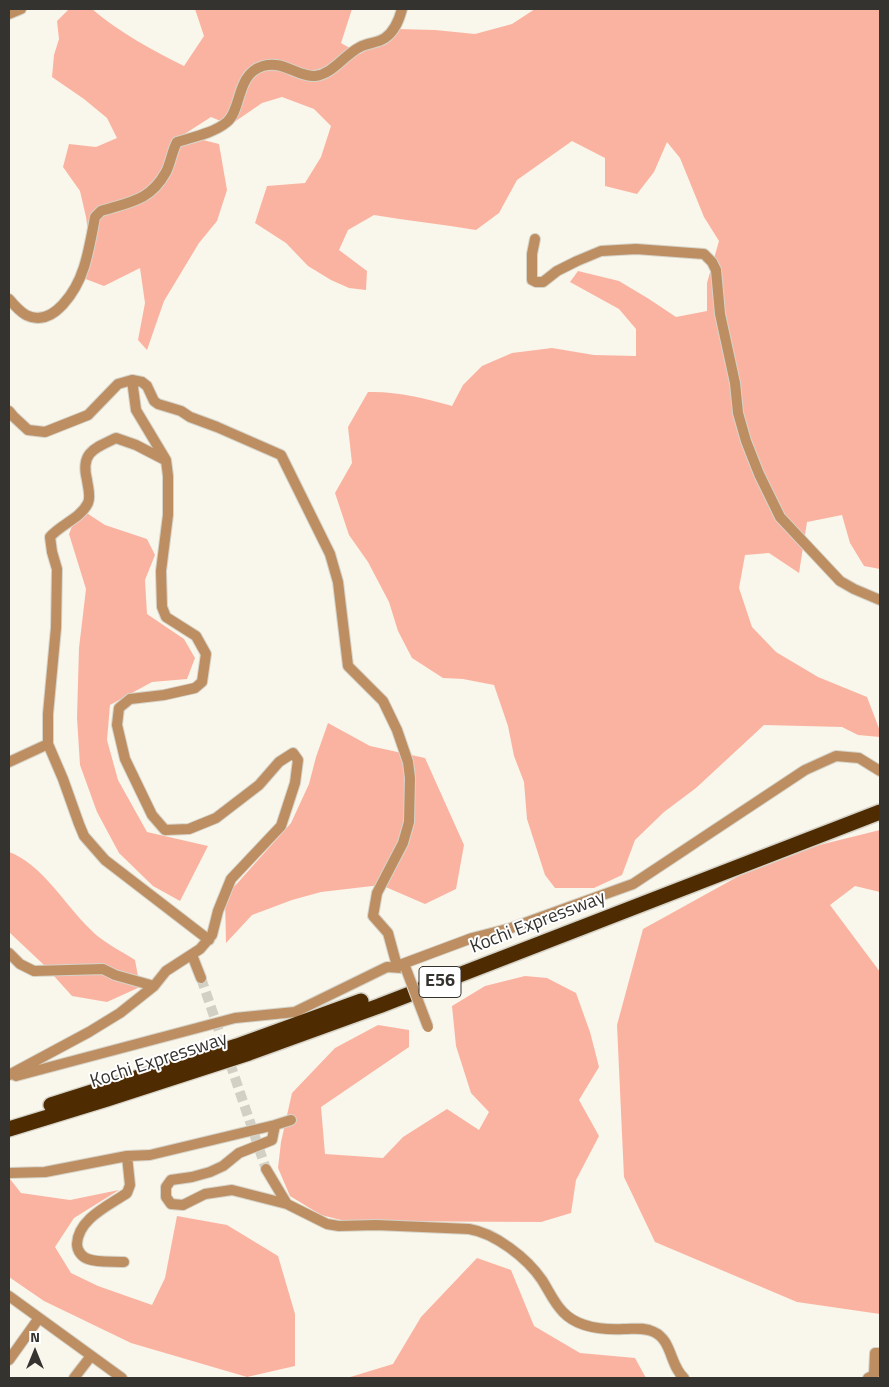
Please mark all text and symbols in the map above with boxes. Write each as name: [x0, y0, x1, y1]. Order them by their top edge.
street label: Kochi Expressway: [467, 887, 609, 959]
road number: E56: [419, 966, 461, 998]
street label: Kochi Expressway: [87, 1028, 231, 1094]
text: N: [30, 1326, 40, 1347]
north arrow: [10, 1327, 60, 1377]

